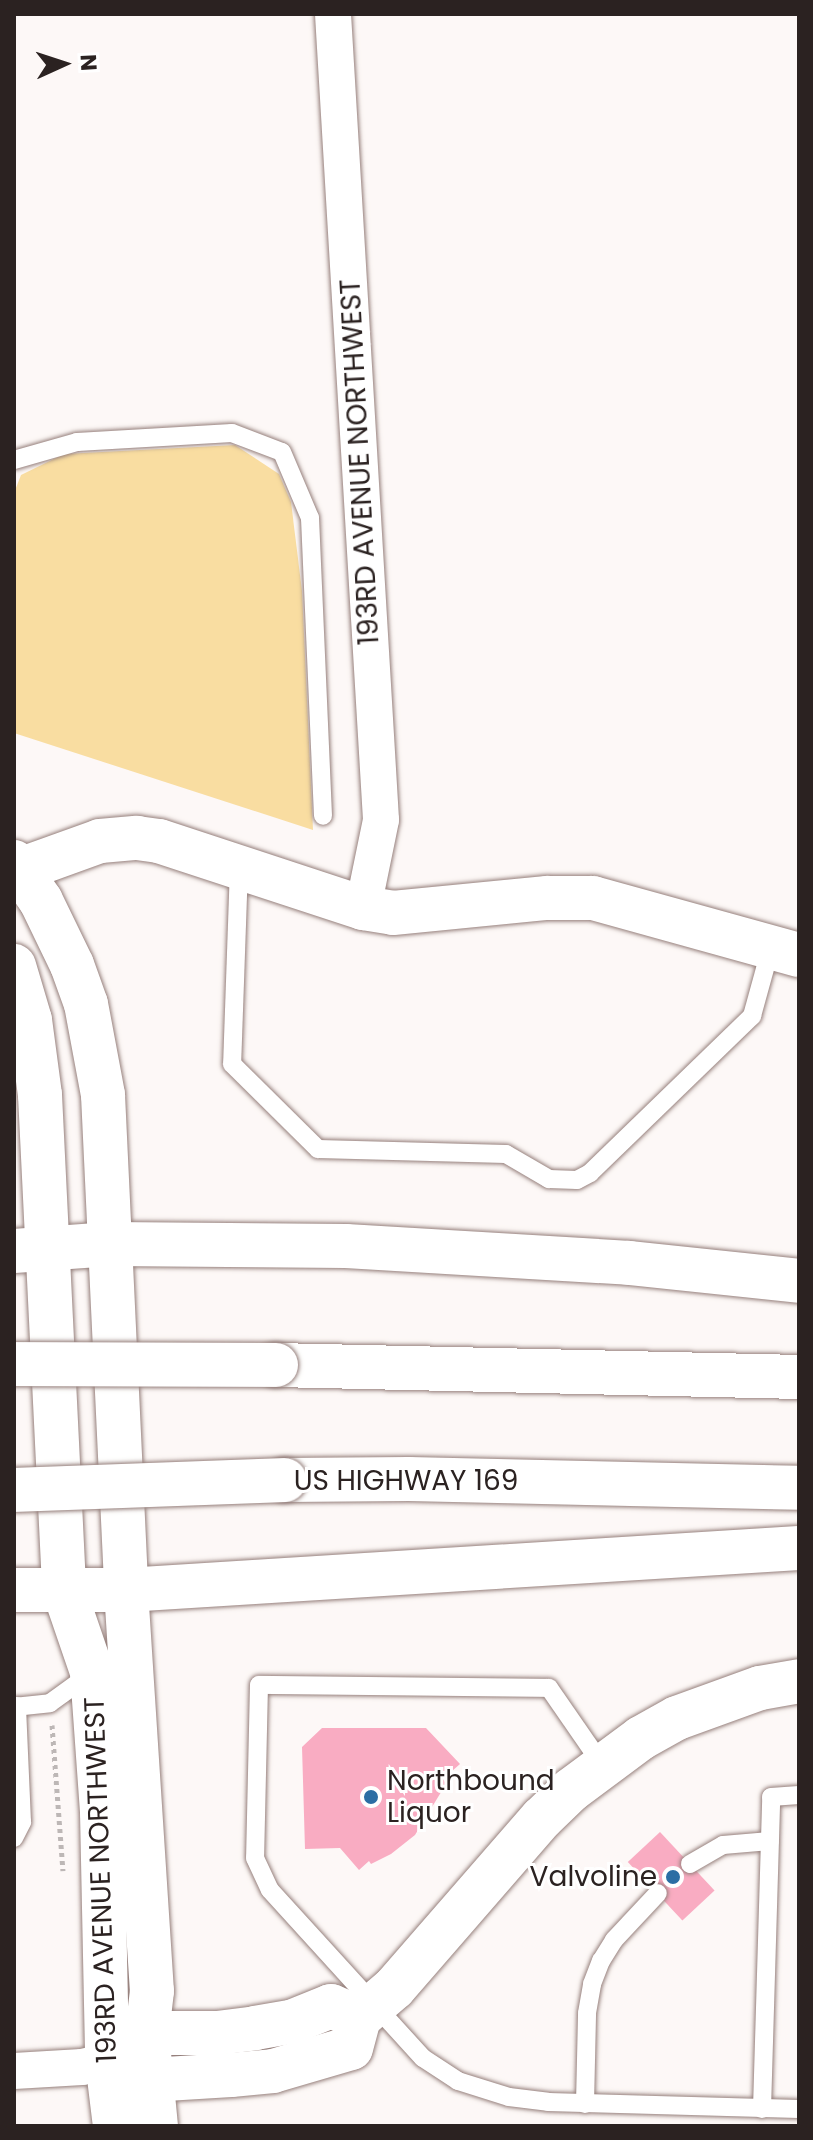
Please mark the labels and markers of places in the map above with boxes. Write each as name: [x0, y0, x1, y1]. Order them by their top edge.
place label: Northbound Liquor: [387, 1764, 555, 1830]
marker: Northbound Liquor: [362, 1788, 380, 1806]
place label: Valvoline: [530, 1860, 657, 1894]
marker: Valvoline: [664, 1868, 682, 1886]

